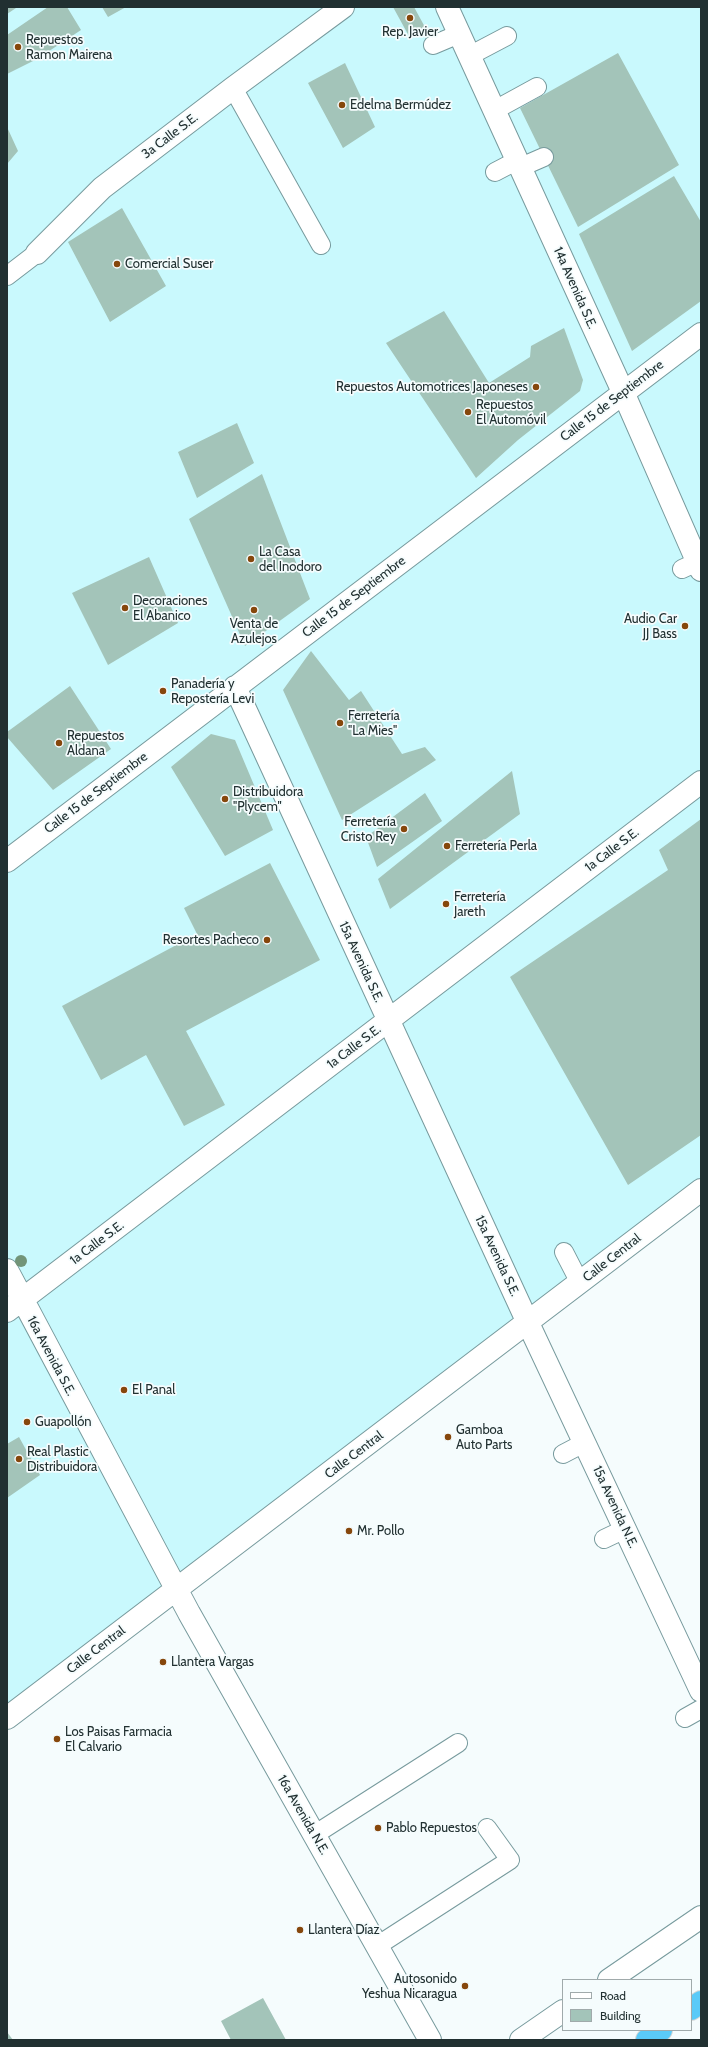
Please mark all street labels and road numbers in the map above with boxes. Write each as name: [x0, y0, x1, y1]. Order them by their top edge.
street label: 3a Calle S.E.: [139, 110, 201, 162]
street label: 14a Avenida S.E.: [550, 245, 600, 331]
street label: Calle 15 de Septiembre: [557, 357, 667, 445]
street label: Calle 15 de Septiembre: [299, 553, 409, 641]
street label: Calle 15 de Septiembre: [41, 749, 151, 837]
street label: 1a Calle S.E.: [582, 825, 642, 875]
street label: 15a Avenida S.E.: [335, 919, 387, 1005]
street label: 1a Calle S.E.: [324, 1022, 384, 1072]
street label: 15a Avenida S.E.: [471, 1213, 523, 1299]
street label: 1a Calle S.E.: [67, 1218, 127, 1268]
street label: Calle Central: [580, 1231, 644, 1285]
street label: 16a Avenida S.E.: [23, 1314, 79, 1398]
street label: Calle Central: [322, 1428, 386, 1482]
street label: 15a Avenida N.E.: [589, 1463, 641, 1551]
street label: Calle Central: [64, 1623, 128, 1677]
street label: 16a Avenida N.E.: [274, 1772, 332, 1858]

